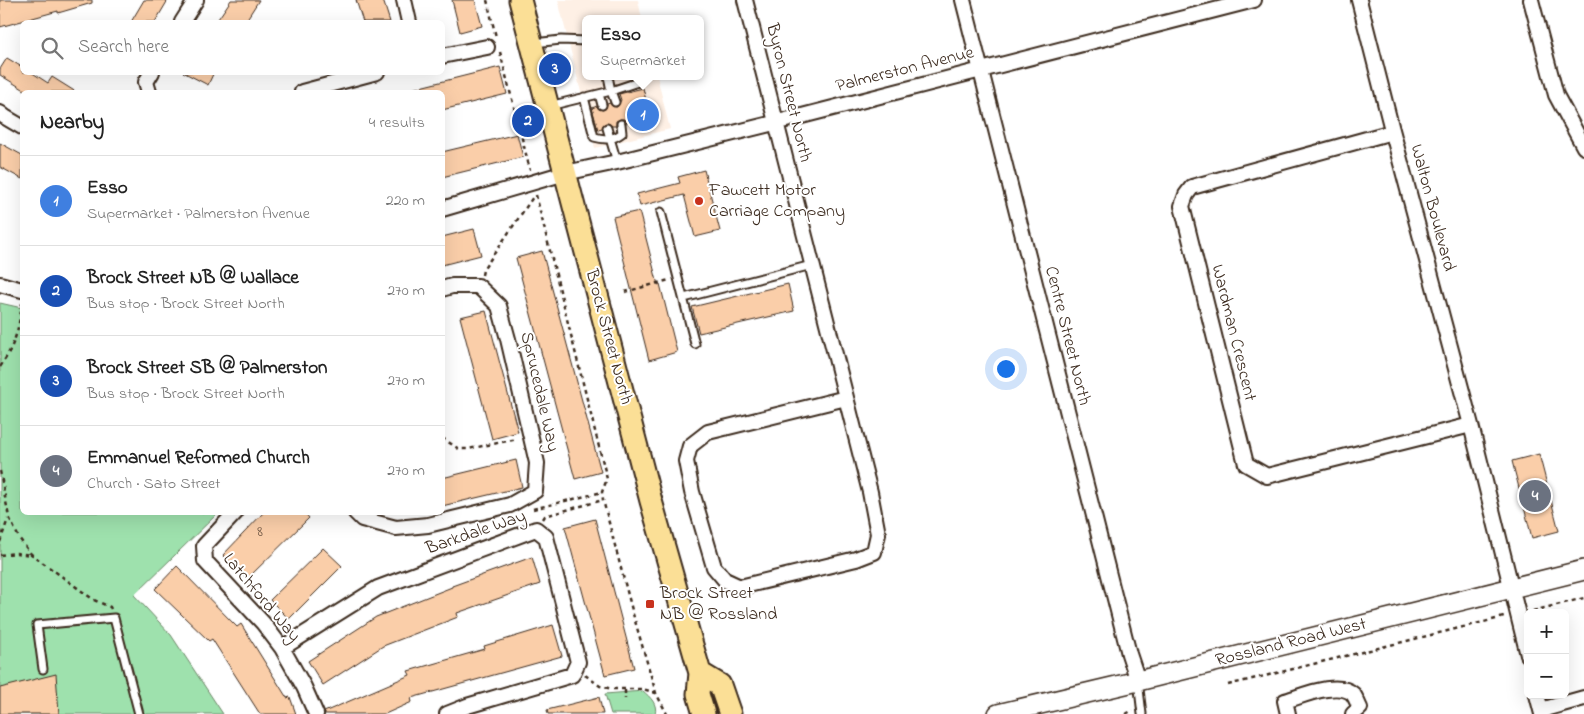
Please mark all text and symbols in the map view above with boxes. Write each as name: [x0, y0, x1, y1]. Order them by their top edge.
popup: [582, 15, 704, 80]
search box: [20, 20, 445, 75]
street label: Byron Street North: [758, 20, 818, 165]
text: Esso: [600, 22, 641, 49]
icon: search: [38, 34, 66, 62]
text: Search here: [78, 34, 169, 61]
street label: Palmerston Avenue: [833, 40, 978, 100]
text: Supermarket: [600, 49, 686, 73]
pin: 3: [539, 50, 571, 88]
pin: 1: [627, 96, 659, 134]
pin: 2: [512, 102, 544, 140]
text: Nearby: [40, 108, 104, 138]
text: 4 results: [369, 111, 425, 135]
street label: Walton Boulevard: [1403, 142, 1461, 274]
text: Esso: [87, 175, 128, 202]
place label: Fawcett Motor Carriage Company: [708, 178, 845, 226]
text: 1: [53, 189, 59, 213]
text: 220 m: [386, 189, 425, 213]
marker: Fawcett Motor Carriage Company: [693, 195, 705, 207]
text: Supermarket · Palmerston Avenue: [87, 202, 310, 226]
street label: Wardman Crescent: [1203, 262, 1263, 404]
street label: Centre Street North: [1037, 264, 1097, 408]
text: Brock Street NB @ Wallace: [87, 265, 299, 292]
street label: Brock Street North: [577, 266, 639, 407]
text: 2: [52, 279, 60, 303]
text: 270 m: [387, 279, 425, 303]
text: Bus stop · Brock Street North: [87, 292, 285, 316]
street label: Sprucedale Way: [513, 329, 565, 455]
text: Brock Street SB @ Palmerston: [87, 355, 327, 382]
your location: [993, 356, 1019, 382]
text: 3: [53, 369, 59, 393]
text: 270 m: [387, 369, 425, 393]
text: Bus stop · Brock Street North: [87, 382, 285, 406]
text: Emmanuel Reformed Church: [87, 445, 310, 472]
text: 4: [53, 459, 59, 483]
text: 270 m: [387, 459, 425, 483]
text: Church · Sato Street: [87, 472, 221, 496]
pin: 4: [1519, 477, 1551, 515]
street label: Barkdale Way: [421, 504, 530, 563]
house number: 8: [257, 521, 263, 543]
street label: Latchford Way: [216, 548, 306, 648]
place label: Brock Street NB @ Rossland: [659, 581, 777, 628]
marker: Brock Street NB @ Rossland: [644, 598, 656, 610]
map controls: [1524, 609, 1569, 699]
button: +: [1524, 609, 1569, 654]
street label: Rossland Road West: [1213, 612, 1369, 674]
button: −: [1524, 654, 1569, 699]

